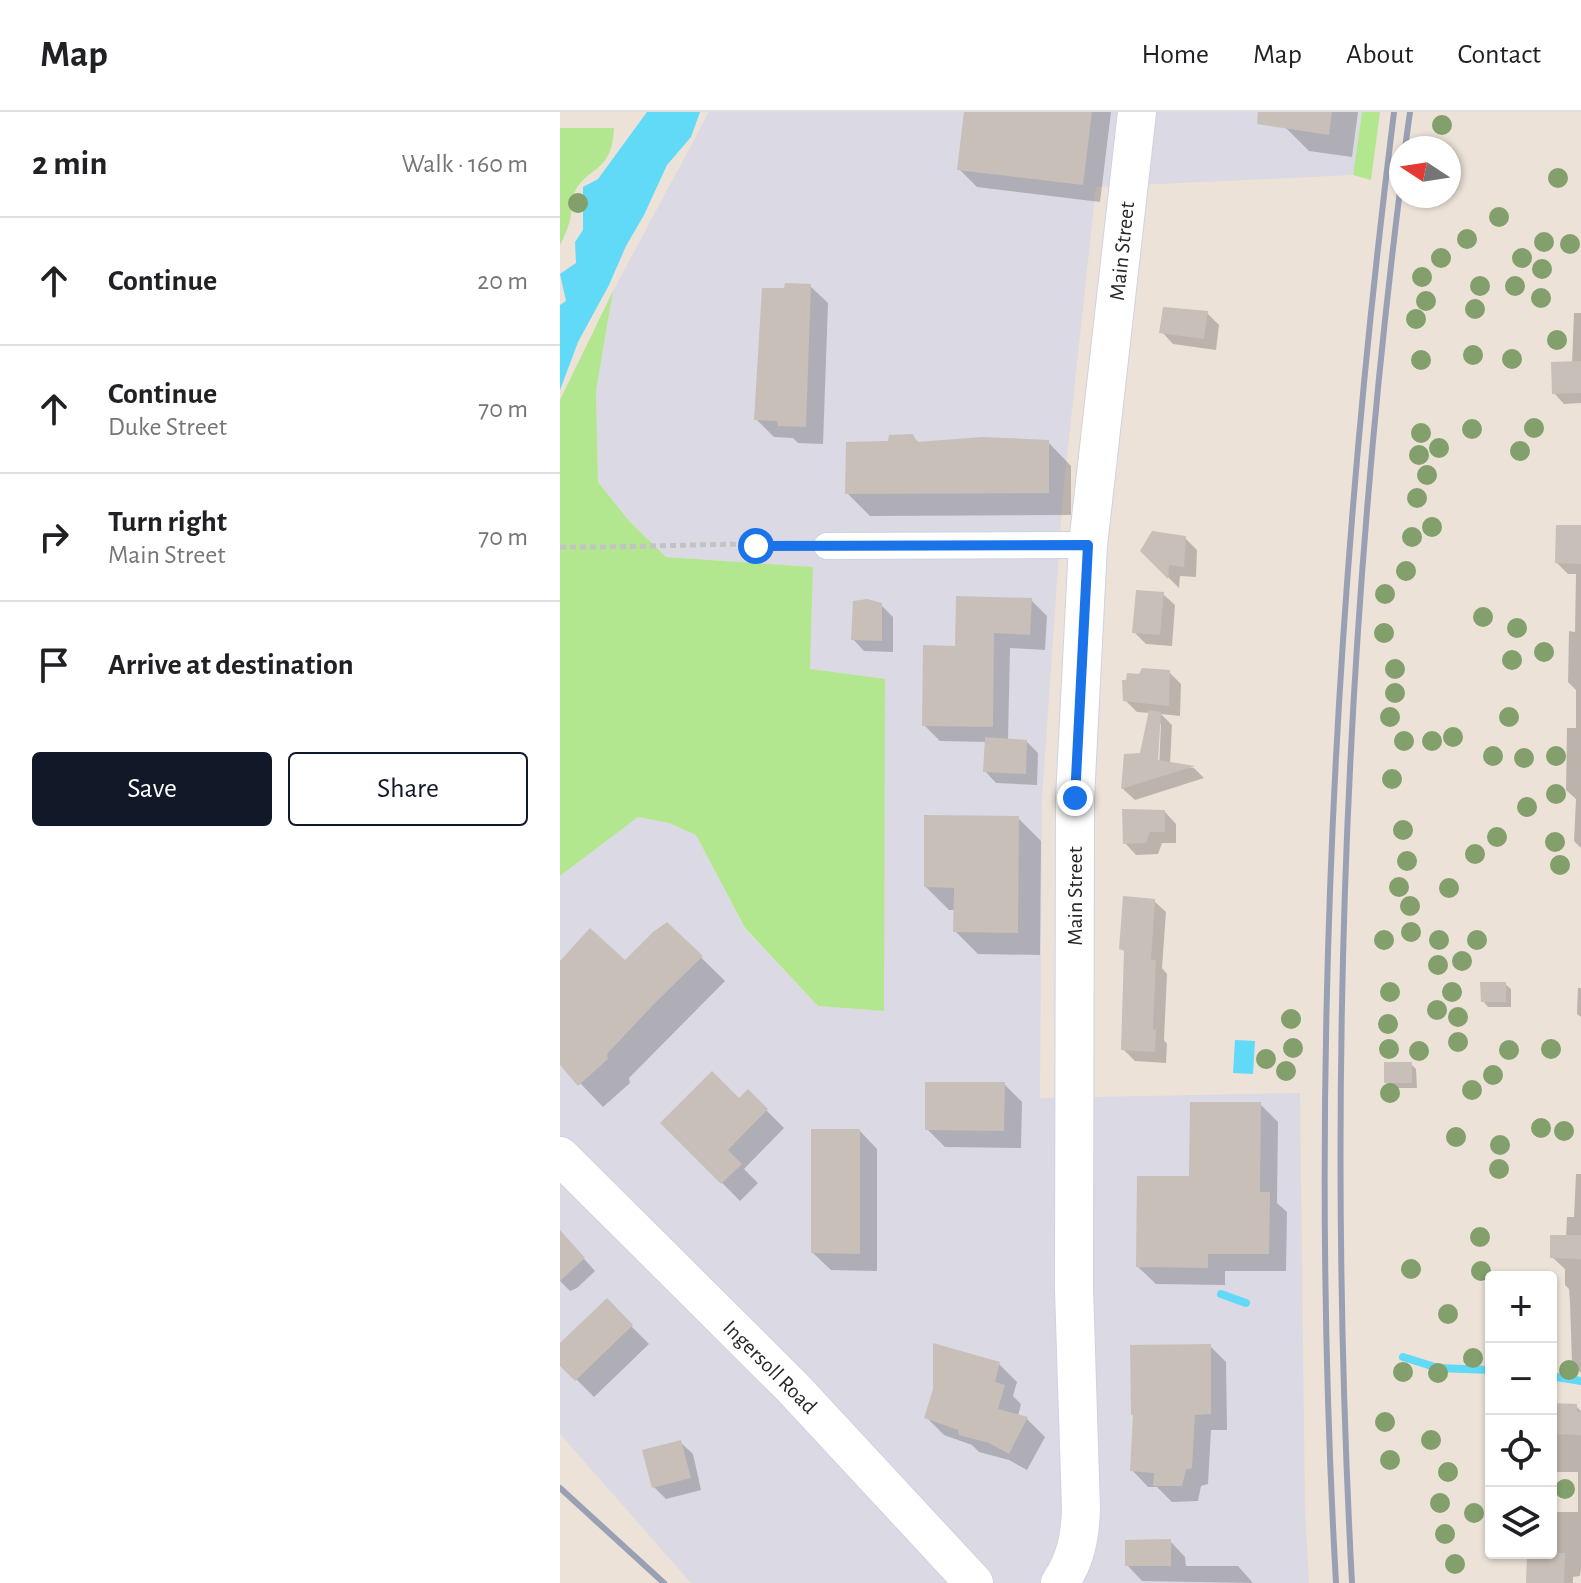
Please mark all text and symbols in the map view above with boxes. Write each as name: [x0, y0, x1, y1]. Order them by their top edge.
text: Map: [40, 36, 108, 74]
text: Home: [1142, 41, 1209, 69]
text: Map: [1253, 41, 1302, 69]
text: About: [1346, 41, 1414, 69]
text: Contact: [1458, 41, 1541, 69]
north arrow: [1389, 136, 1461, 208]
text: 2 min: [32, 147, 107, 181]
text: Walk · 160 m: [401, 151, 528, 177]
street label: Main Street: [1106, 200, 1138, 302]
icon: ahead: [32, 259, 76, 303]
text: Continue: [108, 266, 217, 296]
text: 20 m: [477, 268, 528, 294]
text: Continue: [108, 379, 217, 409]
icon: ahead: [32, 387, 76, 431]
text: 70 m: [478, 396, 528, 422]
text: Duke Street: [108, 414, 227, 440]
text: Turn right: [108, 507, 227, 537]
icon: right: [32, 515, 76, 559]
text: 70 m: [478, 524, 528, 550]
route start: [738, 528, 774, 564]
text: Main Street: [108, 542, 225, 568]
icon: arrive: [32, 643, 76, 687]
text: Arrive at destination: [108, 650, 354, 680]
button: Save: [32, 752, 272, 826]
button: Share: [288, 752, 528, 826]
route end: [1057, 780, 1093, 816]
street label: Main Street: [1064, 846, 1086, 946]
map controls: [1485, 1271, 1557, 1559]
button: +: [1485, 1271, 1557, 1343]
street label: Ingersoll Road: [719, 1316, 821, 1418]
button: −: [1485, 1343, 1557, 1415]
button: locate: [1485, 1415, 1557, 1487]
button: layers: [1485, 1487, 1557, 1559]

